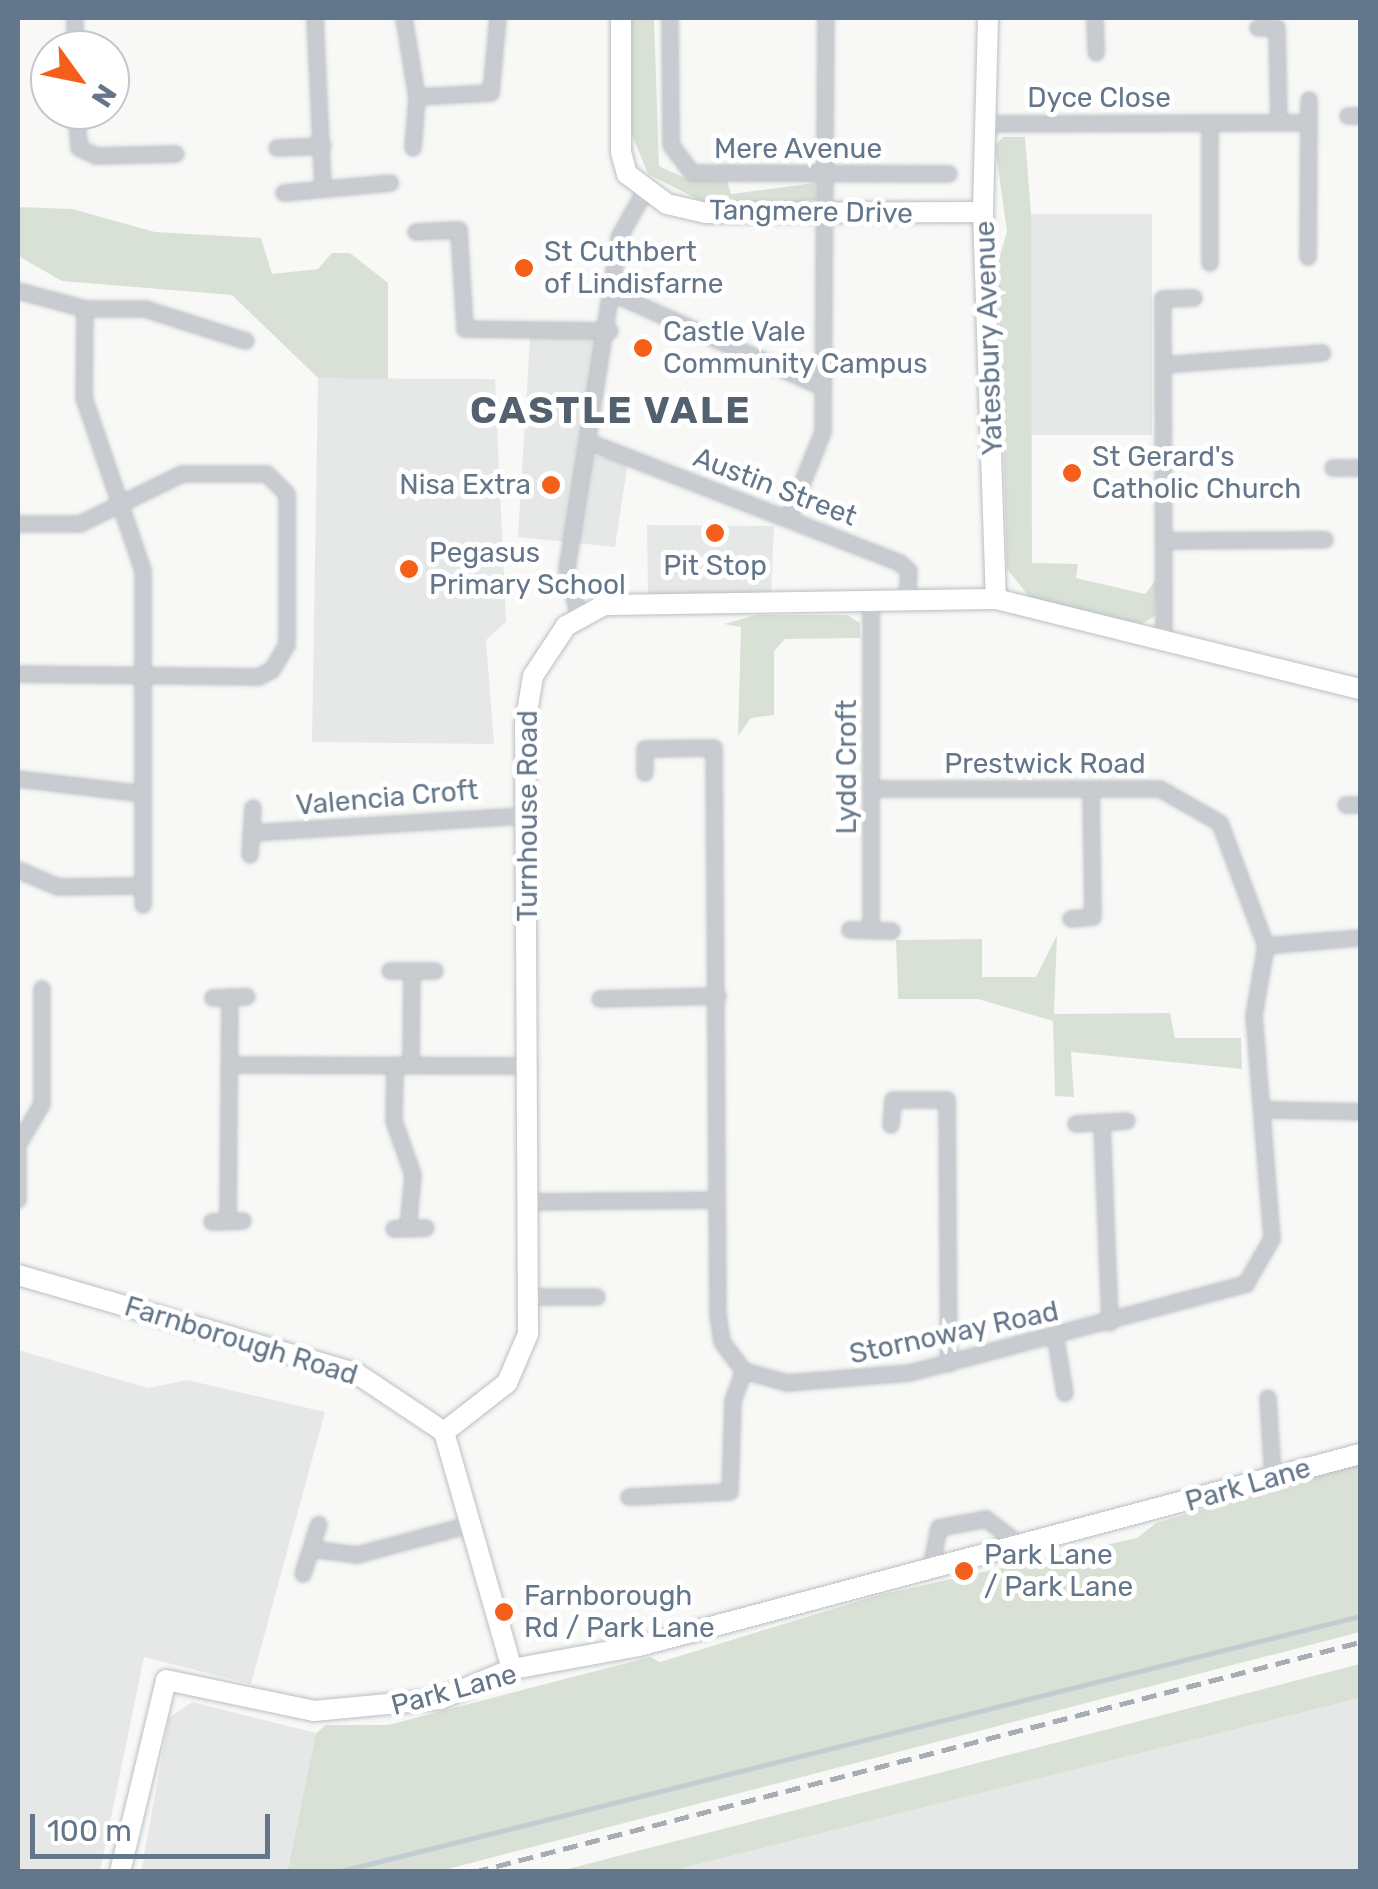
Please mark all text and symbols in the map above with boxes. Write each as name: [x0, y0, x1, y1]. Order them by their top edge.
north arrow: [30, 30, 130, 130]
text: N: [85, 78, 123, 113]
street label: Dyce Close: [1027, 81, 1171, 115]
street label: Mere Avenue: [714, 132, 882, 166]
street label: Tangmere Drive: [709, 193, 913, 231]
street label: Yatesbury Avenue: [968, 219, 1010, 457]
place label: St Cuthbert of Lindisfarne: [544, 235, 724, 301]
marker: St Cuthbert of Lindisfarne: [513, 257, 535, 279]
place label: Castle Vale Community Campus: [663, 315, 928, 381]
marker: Castle Vale Community Campus: [632, 337, 654, 359]
district label: CASTLE VALE: [470, 388, 752, 434]
street label: Austin Street: [689, 440, 861, 534]
place label: St Gerard's Catholic Church: [1092, 440, 1301, 506]
marker: St Gerard's Catholic Church: [1061, 462, 1083, 484]
place label: Nisa Extra: [399, 468, 531, 502]
marker: Nisa Extra: [540, 474, 562, 496]
marker: Pit Stop: [704, 522, 726, 544]
place label: Pegasus Primary School: [429, 536, 627, 602]
place label: Pit Stop: [663, 549, 767, 583]
marker: Pegasus Primary School: [398, 558, 420, 580]
street label: Lydd Croft: [830, 700, 864, 834]
street label: Turnhouse Road: [511, 710, 545, 922]
street label: Prestwick Road: [944, 747, 1146, 781]
street label: Valencia Croft: [294, 773, 480, 823]
street label: Farnborough Road: [121, 1290, 361, 1392]
street label: Stornoway Road: [846, 1294, 1062, 1372]
street label: Park Lane: [1181, 1451, 1315, 1519]
place label: Park Lane / Park Lane: [984, 1538, 1133, 1604]
marker: Park Lane / Park Lane: [953, 1560, 975, 1582]
place label: Farnborough Rd / Park Lane: [524, 1579, 715, 1645]
marker: Farnborough Rd / Park Lane: [493, 1601, 515, 1623]
street label: Park Lane: [387, 1657, 521, 1723]
scale bar: [35, 1794, 275, 1856]
text: 100 m: [47, 1813, 132, 1849]

